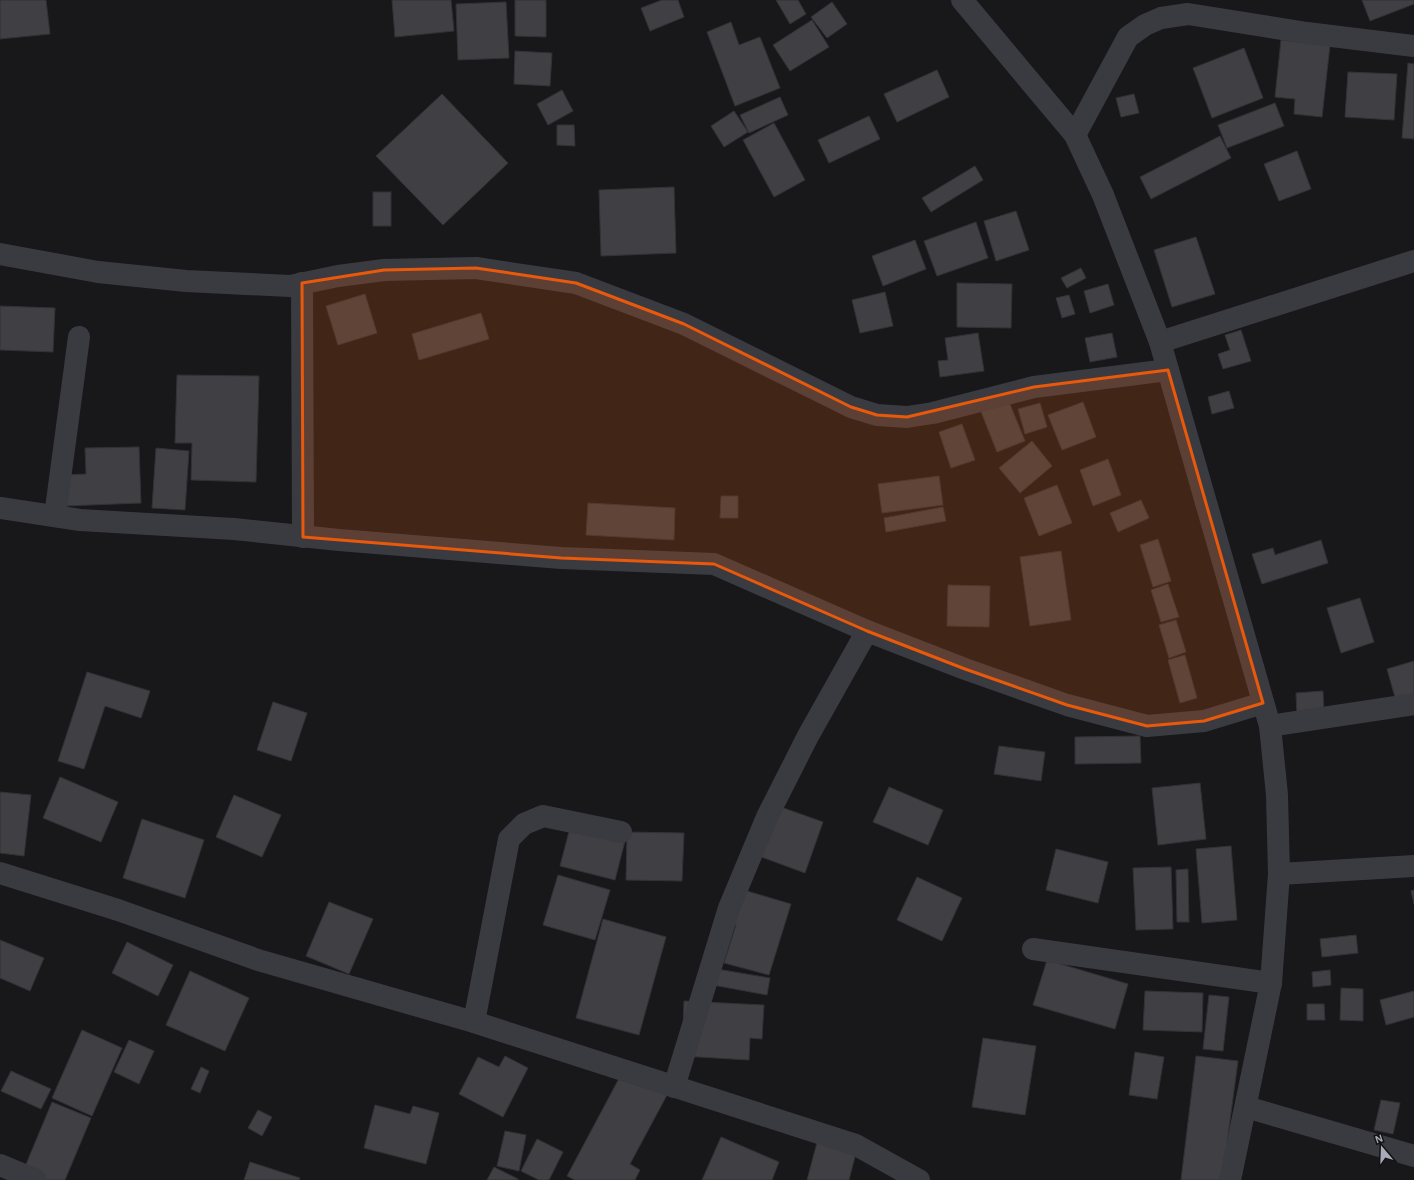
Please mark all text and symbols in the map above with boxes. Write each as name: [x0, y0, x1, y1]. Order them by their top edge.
north arrow: [1362, 1128, 1402, 1168]
text: N: [1373, 1133, 1384, 1145]

